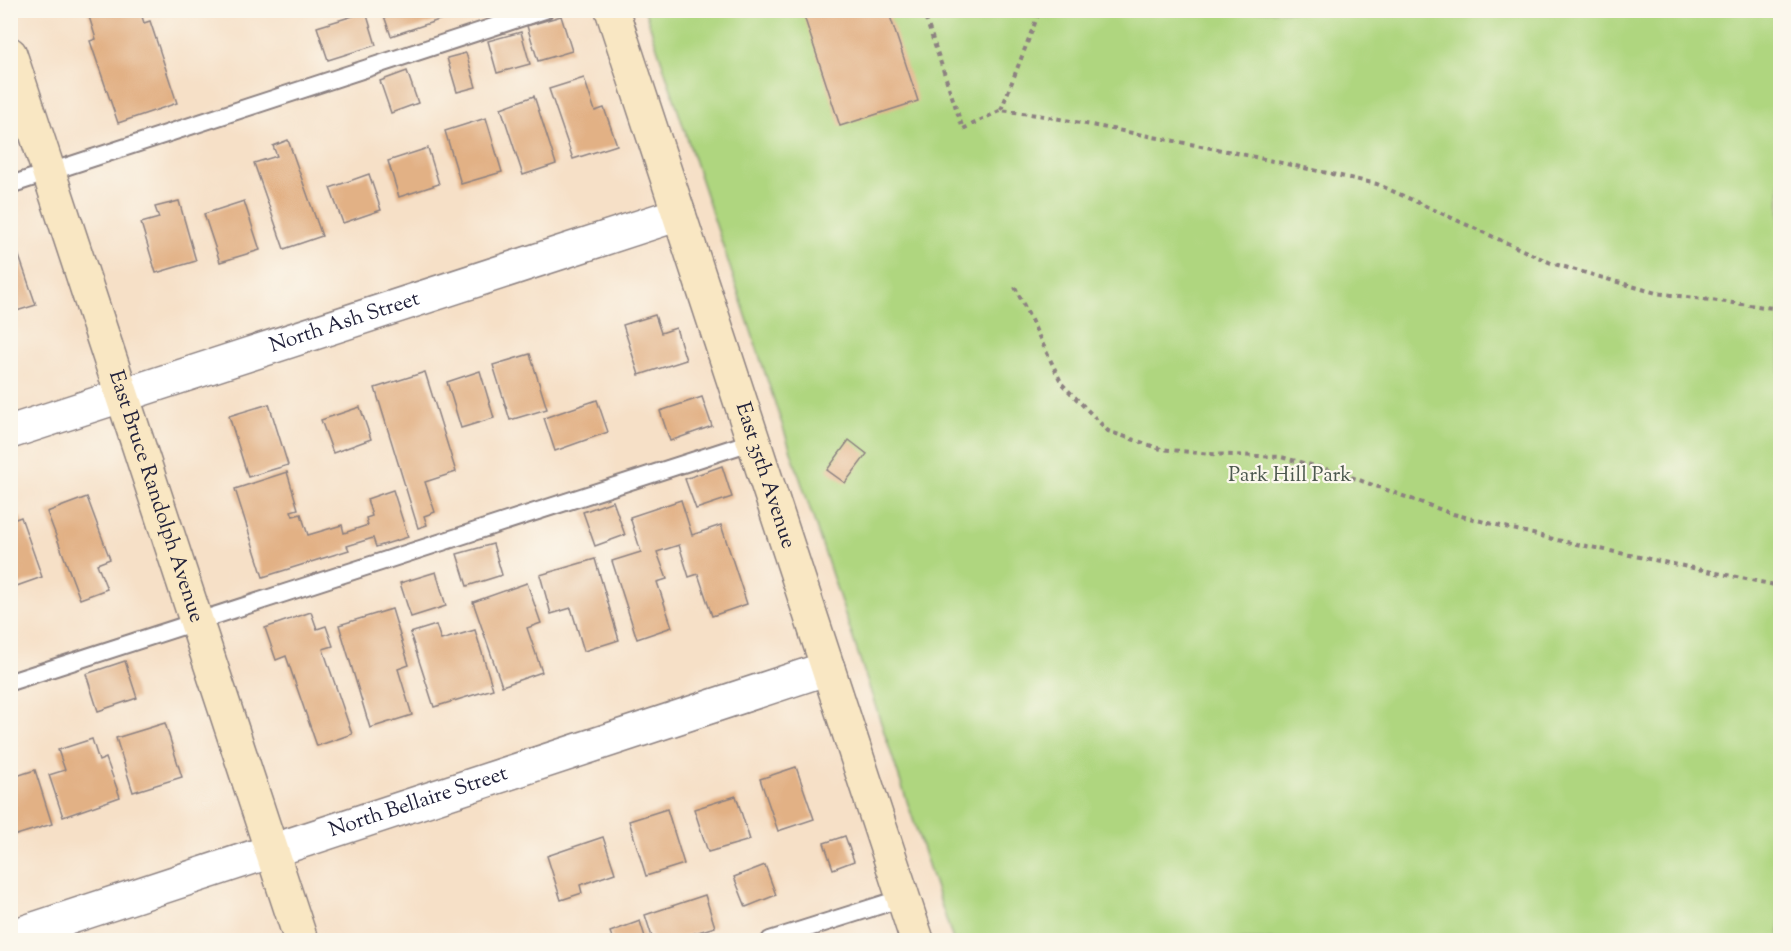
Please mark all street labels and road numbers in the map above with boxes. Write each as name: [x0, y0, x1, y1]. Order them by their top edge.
street label: North Ash Street: [266, 284, 424, 361]
street label: East Bruce Randolph Avenue: [100, 367, 211, 627]
street label: East 35th Avenue: [727, 399, 803, 553]
street label: North Bellaire Street: [325, 759, 512, 846]

